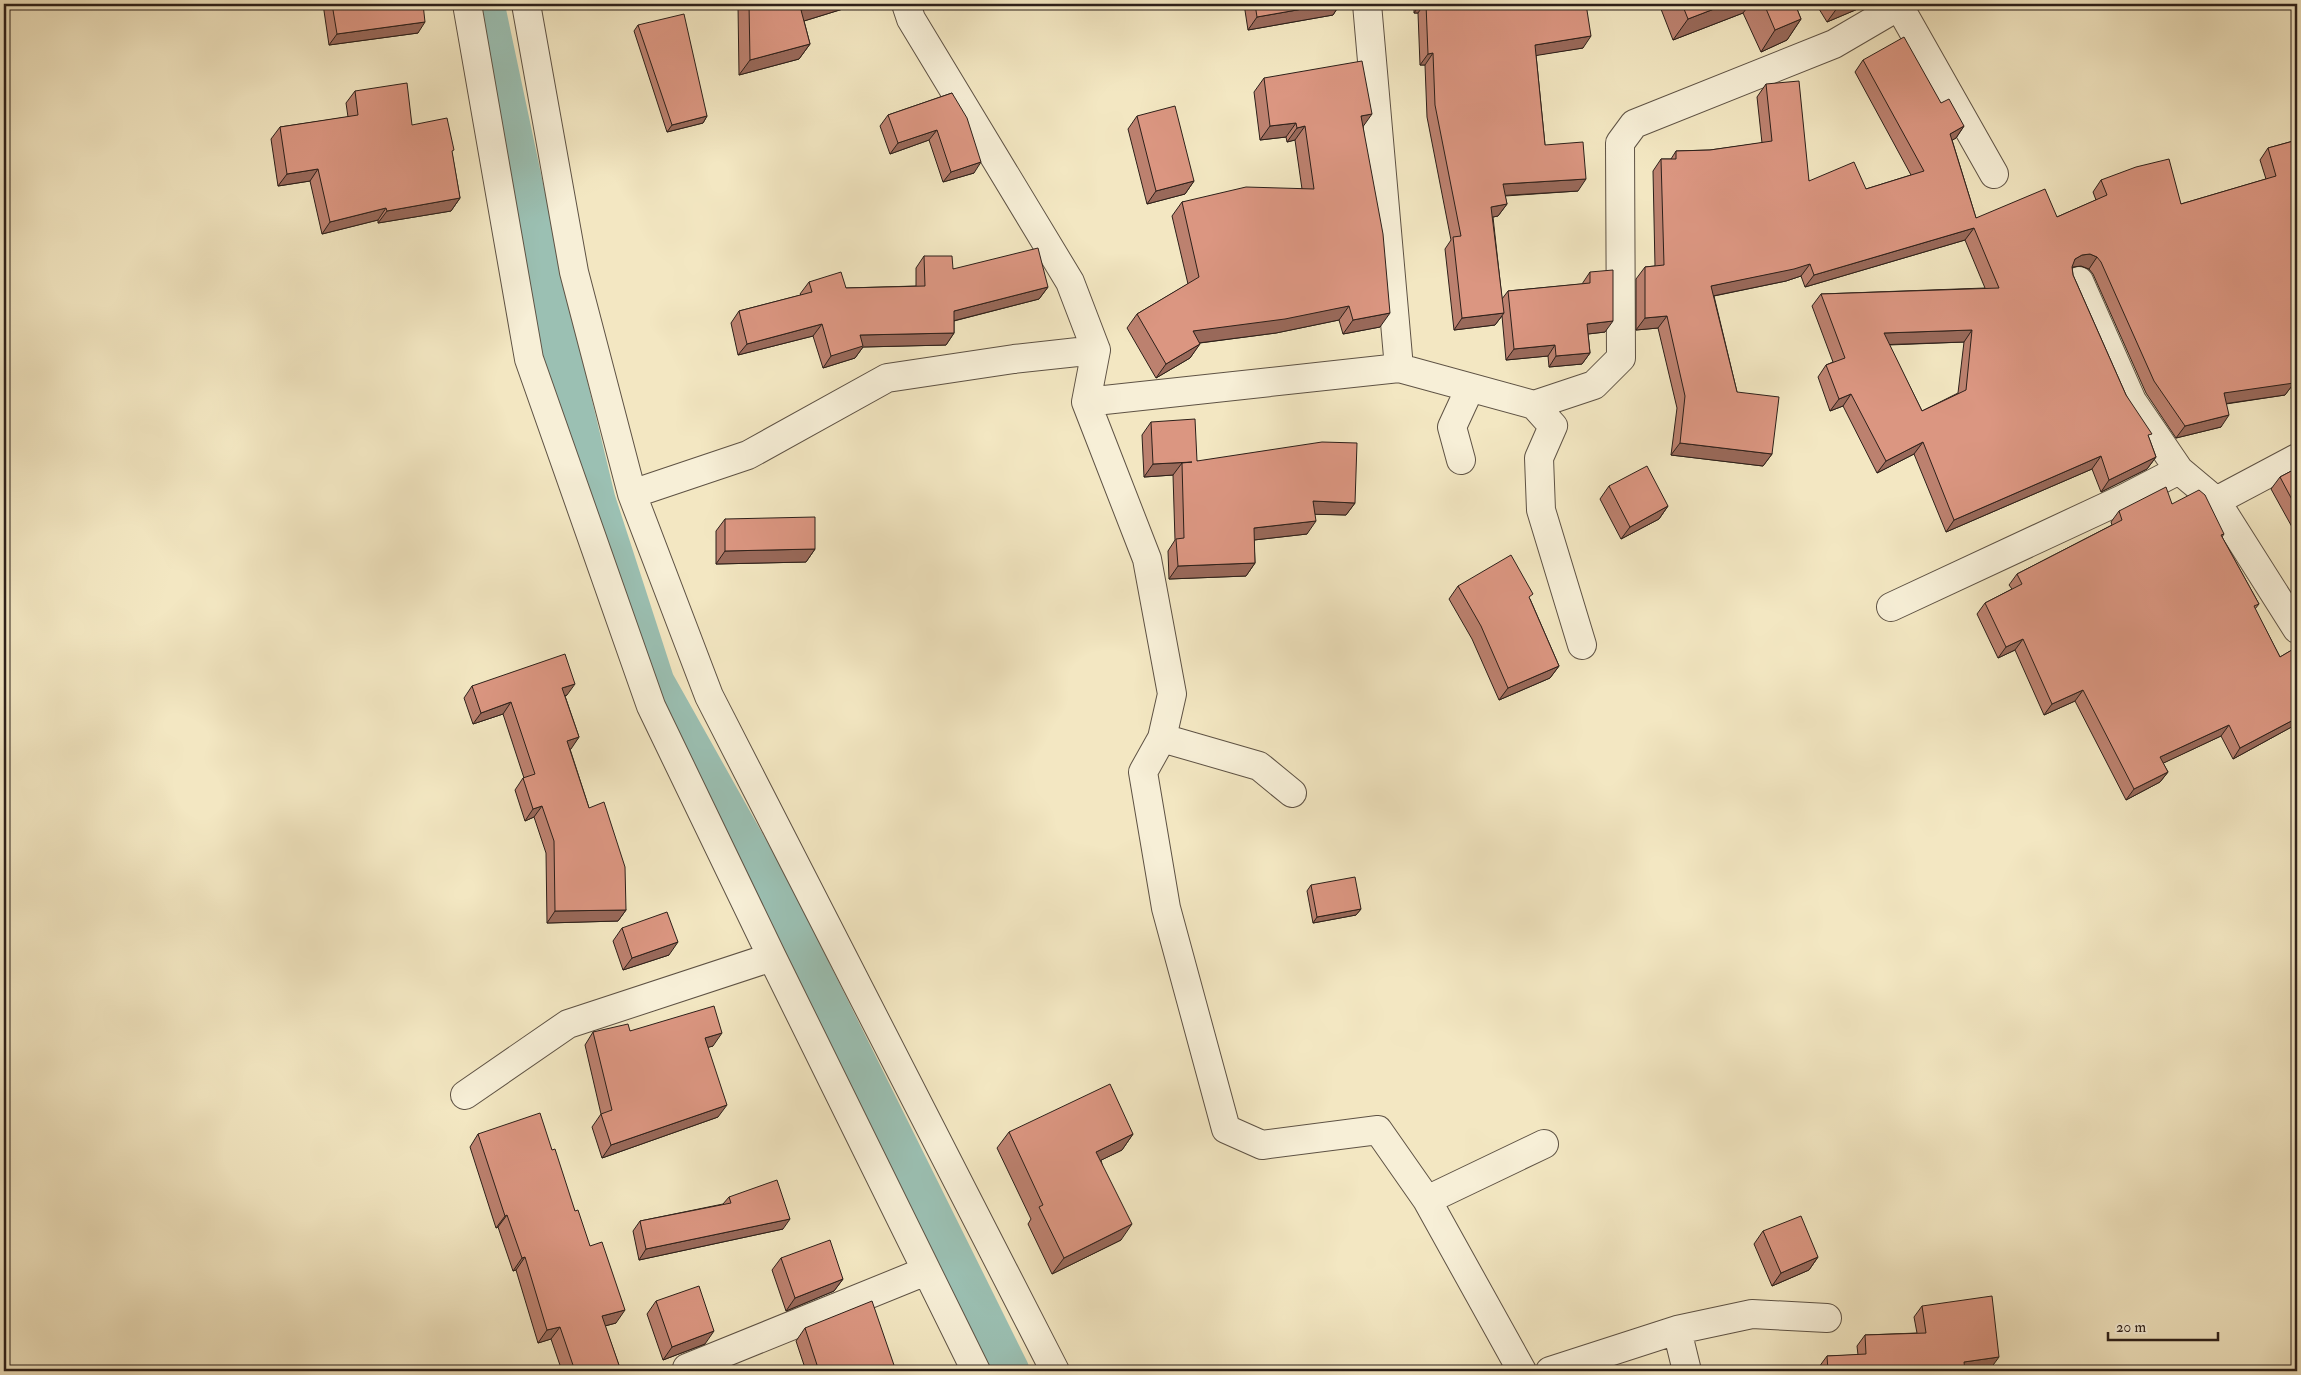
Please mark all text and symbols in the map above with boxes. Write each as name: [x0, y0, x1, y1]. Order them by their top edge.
scale bar: [2108, 1310, 2218, 1342]
text: 20 m: [2116, 1318, 2146, 1337]

